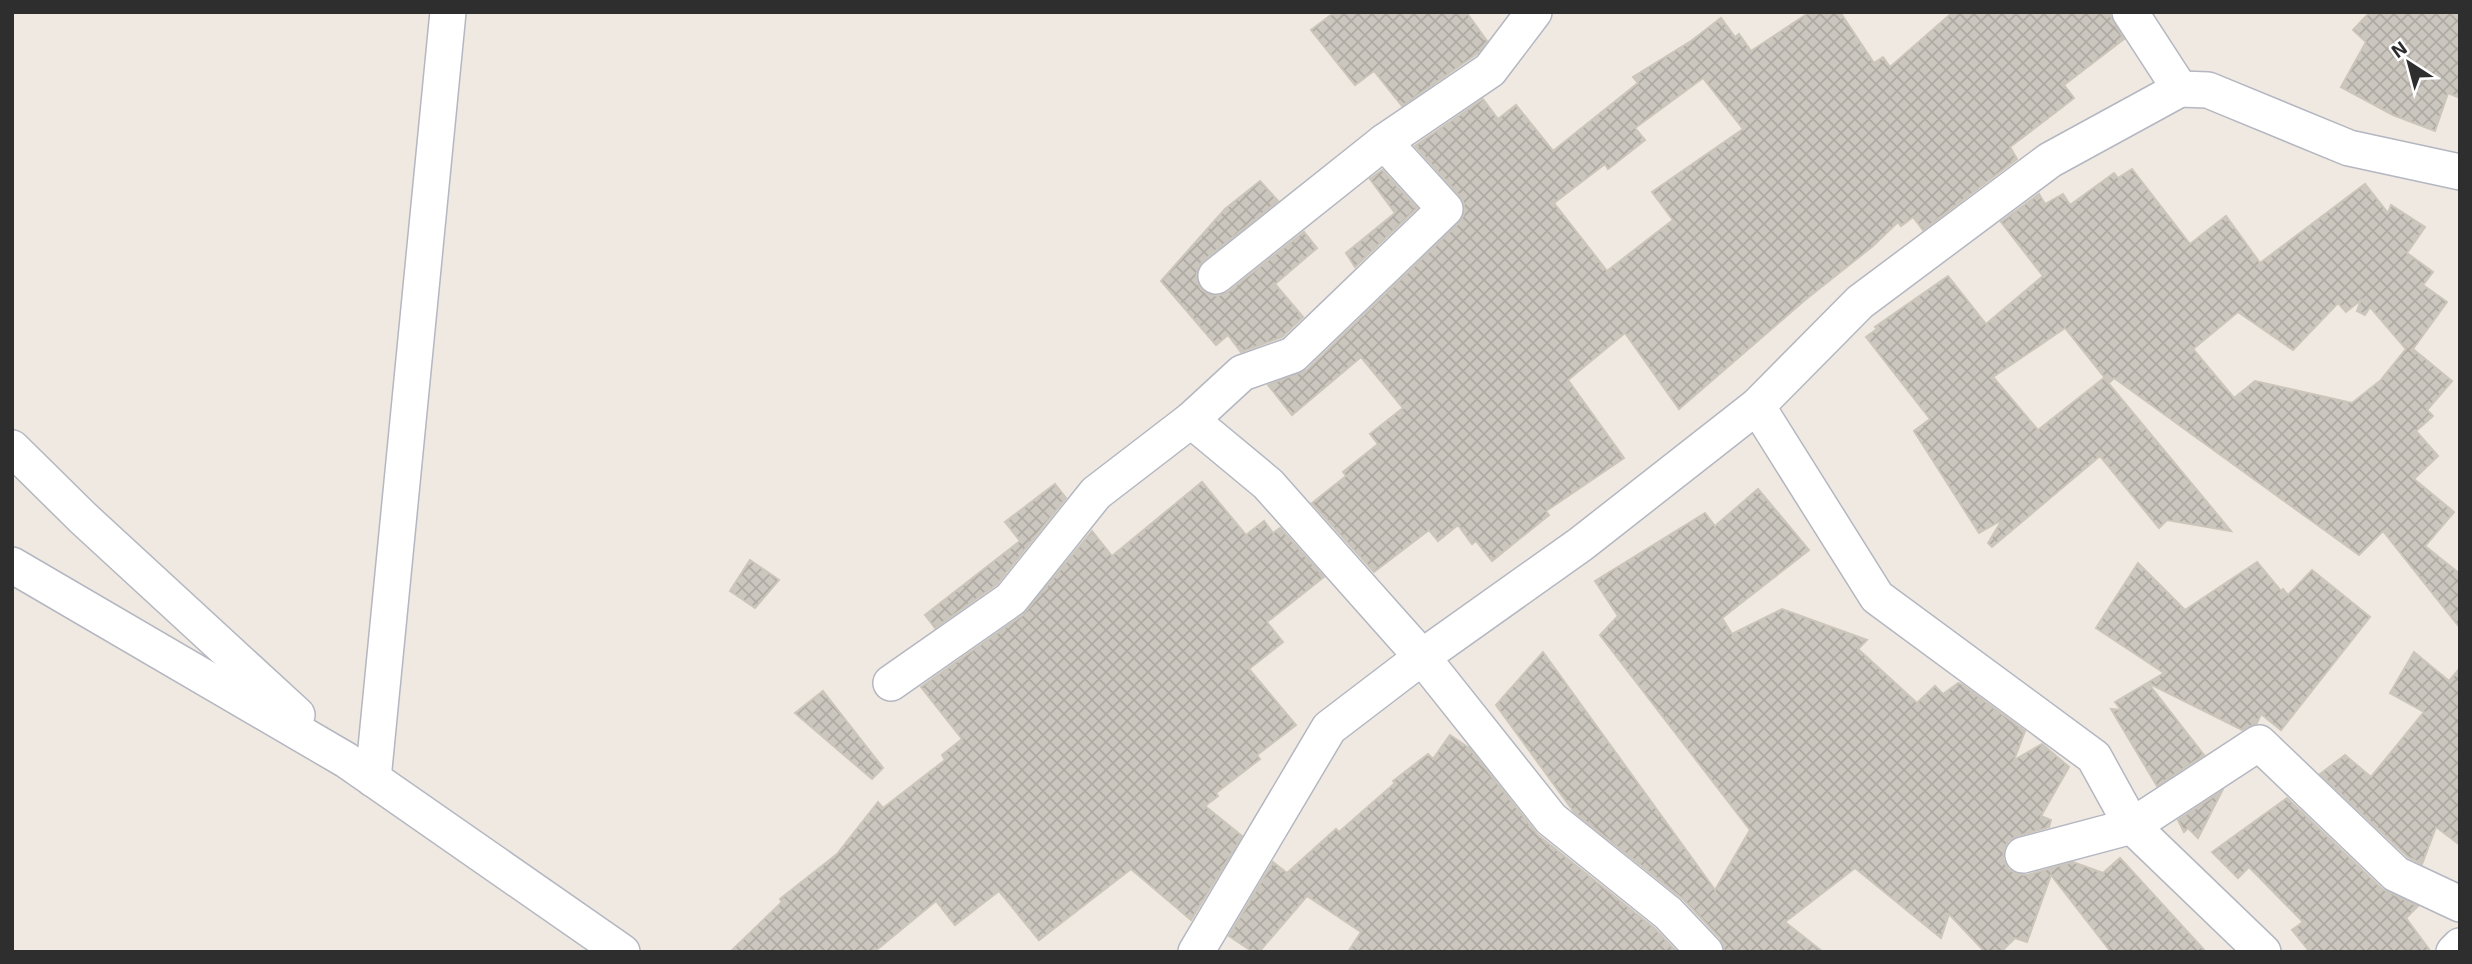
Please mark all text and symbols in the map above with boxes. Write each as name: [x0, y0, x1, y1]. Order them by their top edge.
north arrow: [2374, 28, 2444, 98]
text: N: [2386, 36, 2411, 62]

